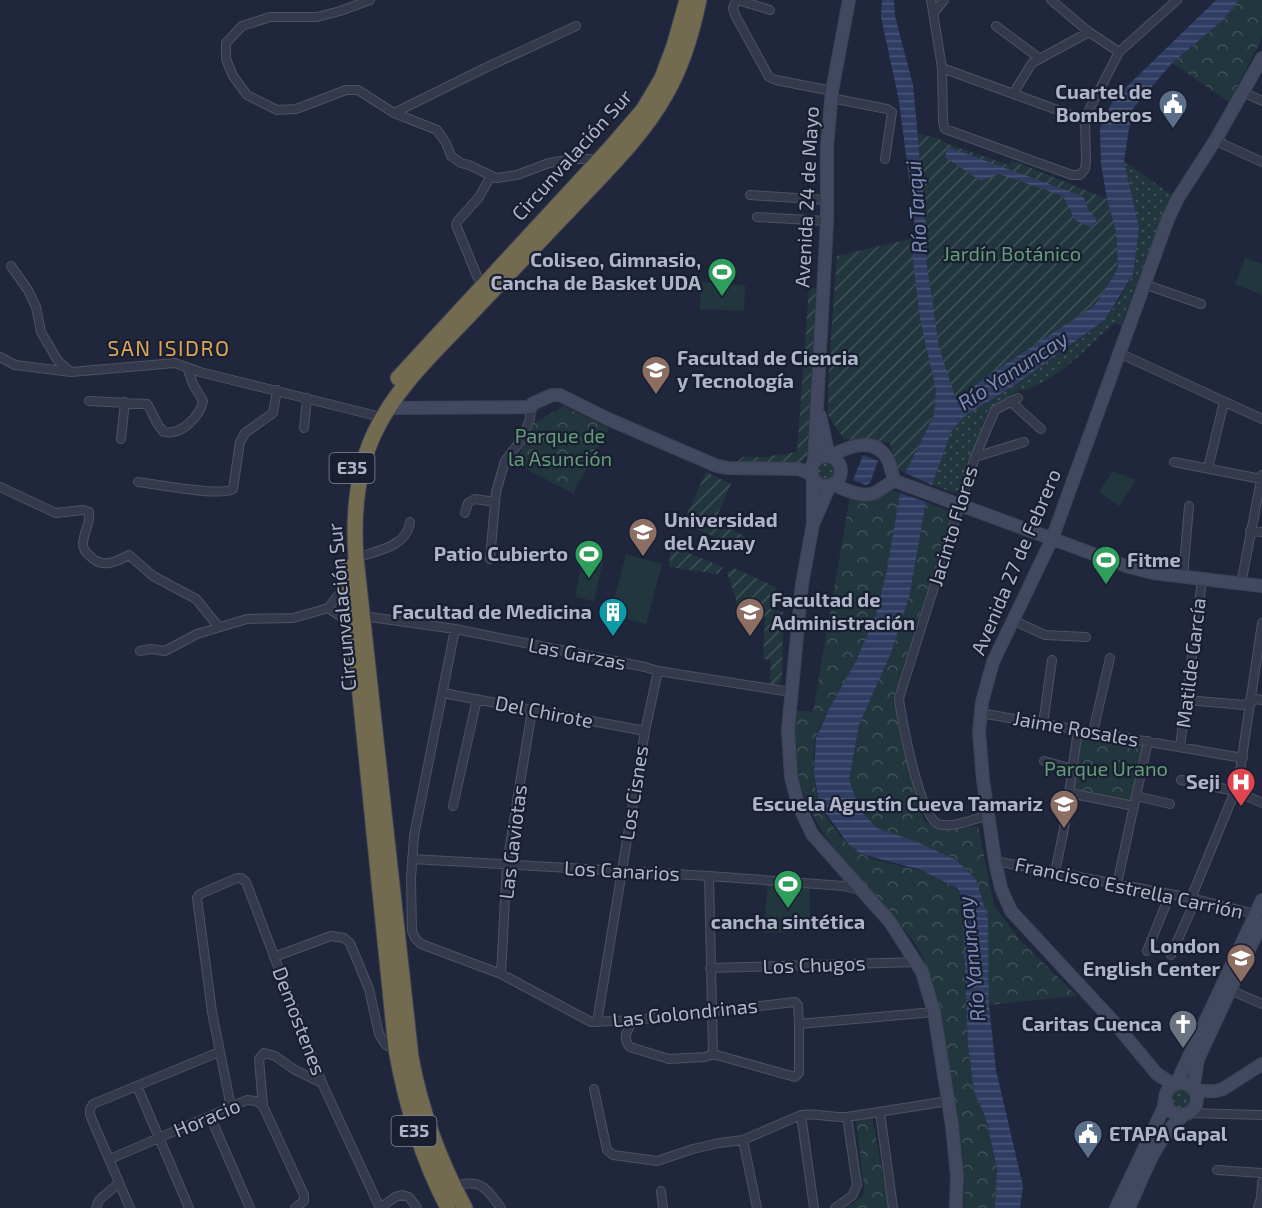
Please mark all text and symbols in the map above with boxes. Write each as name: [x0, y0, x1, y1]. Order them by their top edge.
place label: Cuartel de Bomberos: [1055, 79, 1152, 126]
street label: Circunvalación Sur: [506, 84, 636, 225]
public building icon: Cuartel de Bomberos: [1157, 88, 1189, 130]
street label: Avenida 24 de Mayo: [789, 106, 823, 288]
water label: Río Tarqui: [900, 160, 931, 255]
park label: Jardín Botánico: [943, 241, 1081, 265]
place label: Coliseo, Gimnasio, Cancha de Basket UDA: [491, 247, 702, 294]
sports icon: Coliseo, Gimnasio, Cancha de Basket UDA: [706, 256, 738, 298]
water label: Río Yanuncay: [952, 325, 1072, 415]
district label: SAN ISIDRO: [107, 335, 231, 360]
place label: Facultad de Ciencia y Tecnología: [677, 345, 859, 393]
school or university icon: Facultad de Ciencia y Tecnología: [640, 354, 672, 396]
park label: Parque de la Asunción: [508, 423, 612, 470]
road number: E35: [330, 453, 374, 483]
street label: Jacinto Flores: [922, 463, 982, 589]
street label: Avenida 27 de Febrero: [965, 465, 1065, 658]
place label: Universidad del Azuay: [664, 507, 778, 555]
school or university icon: Universidad del Azuay: [627, 516, 659, 558]
street label: Circunvalación Sur: [322, 522, 360, 692]
sports icon: Patio Cubierto: [573, 538, 605, 580]
place label: Patio Cubierto: [434, 541, 568, 565]
sports icon: Fitme: [1090, 544, 1122, 586]
place label: Fitme: [1127, 547, 1181, 571]
place label: Facultad de Administración: [771, 587, 915, 634]
building icon: Facultad de Medicina: [597, 596, 629, 638]
school or university icon: Facultad de Administración: [734, 596, 766, 638]
street label: Matilde García: [1170, 597, 1210, 729]
place label: Facultad de Medicina: [392, 599, 592, 623]
street label: Las Garzas: [526, 632, 628, 674]
street label: Del Chirote: [493, 690, 595, 732]
street label: Jaime Rosales: [1012, 705, 1141, 751]
street label: Los Cisnes: [614, 744, 652, 842]
park label: Parque Urano: [1044, 756, 1168, 780]
hospital icon: Seji: [1225, 766, 1257, 808]
place label: Seji: [1186, 769, 1220, 793]
street label: Las Gaviotas: [493, 783, 531, 900]
school or university icon: Escuela Agustín Cueva Tamariz: [1048, 788, 1080, 830]
place label: Escuela Agustín Cueva Tamariz: [752, 791, 1043, 815]
street label: Francisco Estrella Carrión: [1013, 851, 1245, 923]
street label: Los Canarios: [564, 855, 680, 885]
sports icon: cancha sintética: [772, 868, 804, 910]
water label: Río Yanuncay: [951, 895, 991, 1023]
place label: cancha sintética: [711, 909, 865, 933]
place label: London English Center: [1083, 933, 1220, 980]
school or university icon: London English Center: [1225, 942, 1257, 984]
street label: Los Chugos: [762, 950, 866, 978]
street label: Demostenes: [268, 963, 332, 1078]
street label: Las Golondrinas: [611, 992, 759, 1032]
church icon: Caritas Cuenca: [1167, 1008, 1199, 1050]
place label: Caritas Cuenca: [1022, 1011, 1162, 1035]
street label: Horacio: [170, 1092, 243, 1142]
road number: E35: [392, 1116, 436, 1146]
public building icon: ETAPA Gapal: [1072, 1118, 1104, 1160]
place label: ETAPA Gapal: [1109, 1121, 1228, 1145]

